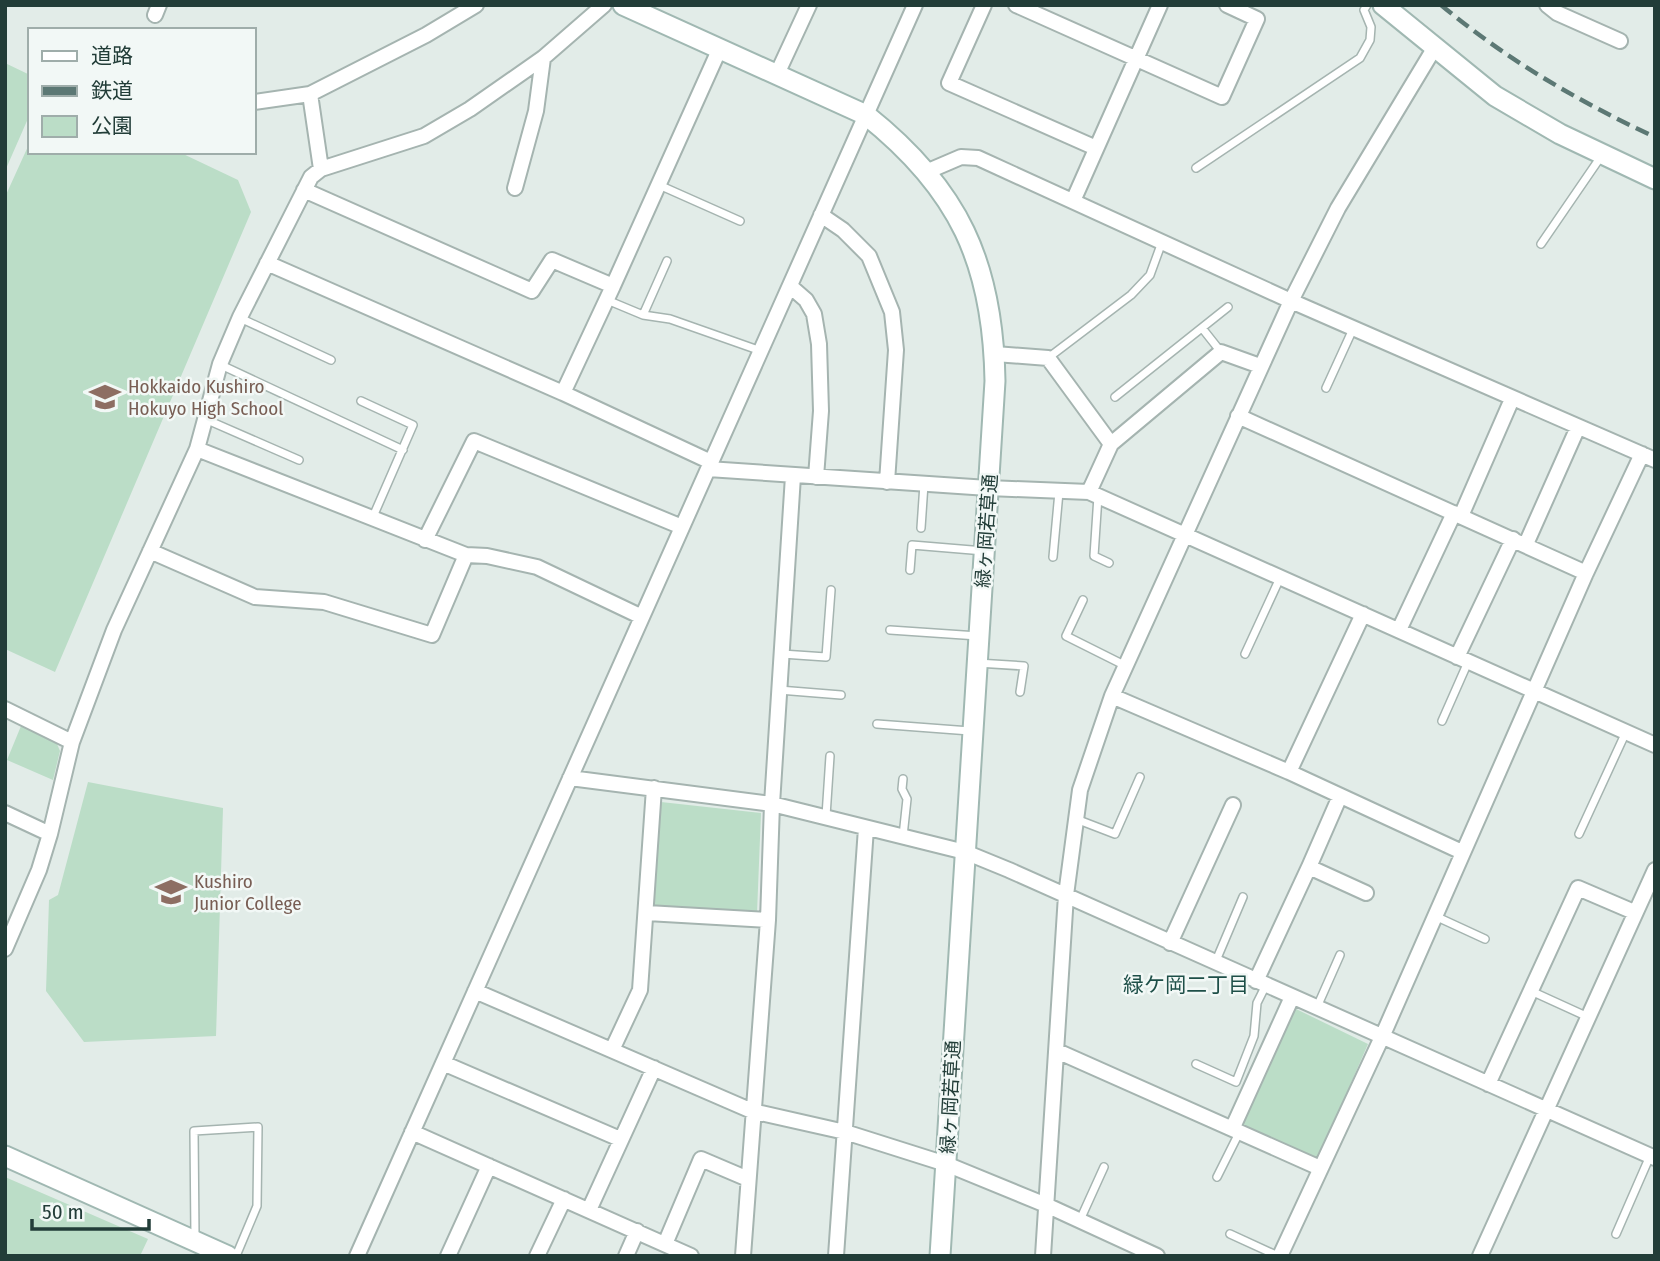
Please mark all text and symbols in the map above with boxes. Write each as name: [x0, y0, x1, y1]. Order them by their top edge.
legend: [28, 28, 256, 154]
text: 道路: [91, 43, 133, 69]
text: 鉄道: [91, 78, 133, 104]
text: 公園: [91, 113, 133, 139]
place label: Hokkaido Kushiro Hokuyo High School: [128, 375, 283, 420]
school or university icon: Hokkaido Kushiro Hokuyo High School: [88, 380, 122, 414]
street label: 緑ヶ岡若草通: [971, 473, 1002, 589]
place label: Kushiro Junior College: [194, 870, 302, 915]
school or university icon: Kushiro Junior College: [154, 875, 188, 909]
district label: 緑ケ岡二丁目: [1123, 972, 1249, 998]
street label: 緑ヶ岡若草通: [936, 1039, 965, 1155]
scale bar: [32, 1188, 149, 1232]
text: 50 m: [42, 1199, 84, 1225]

